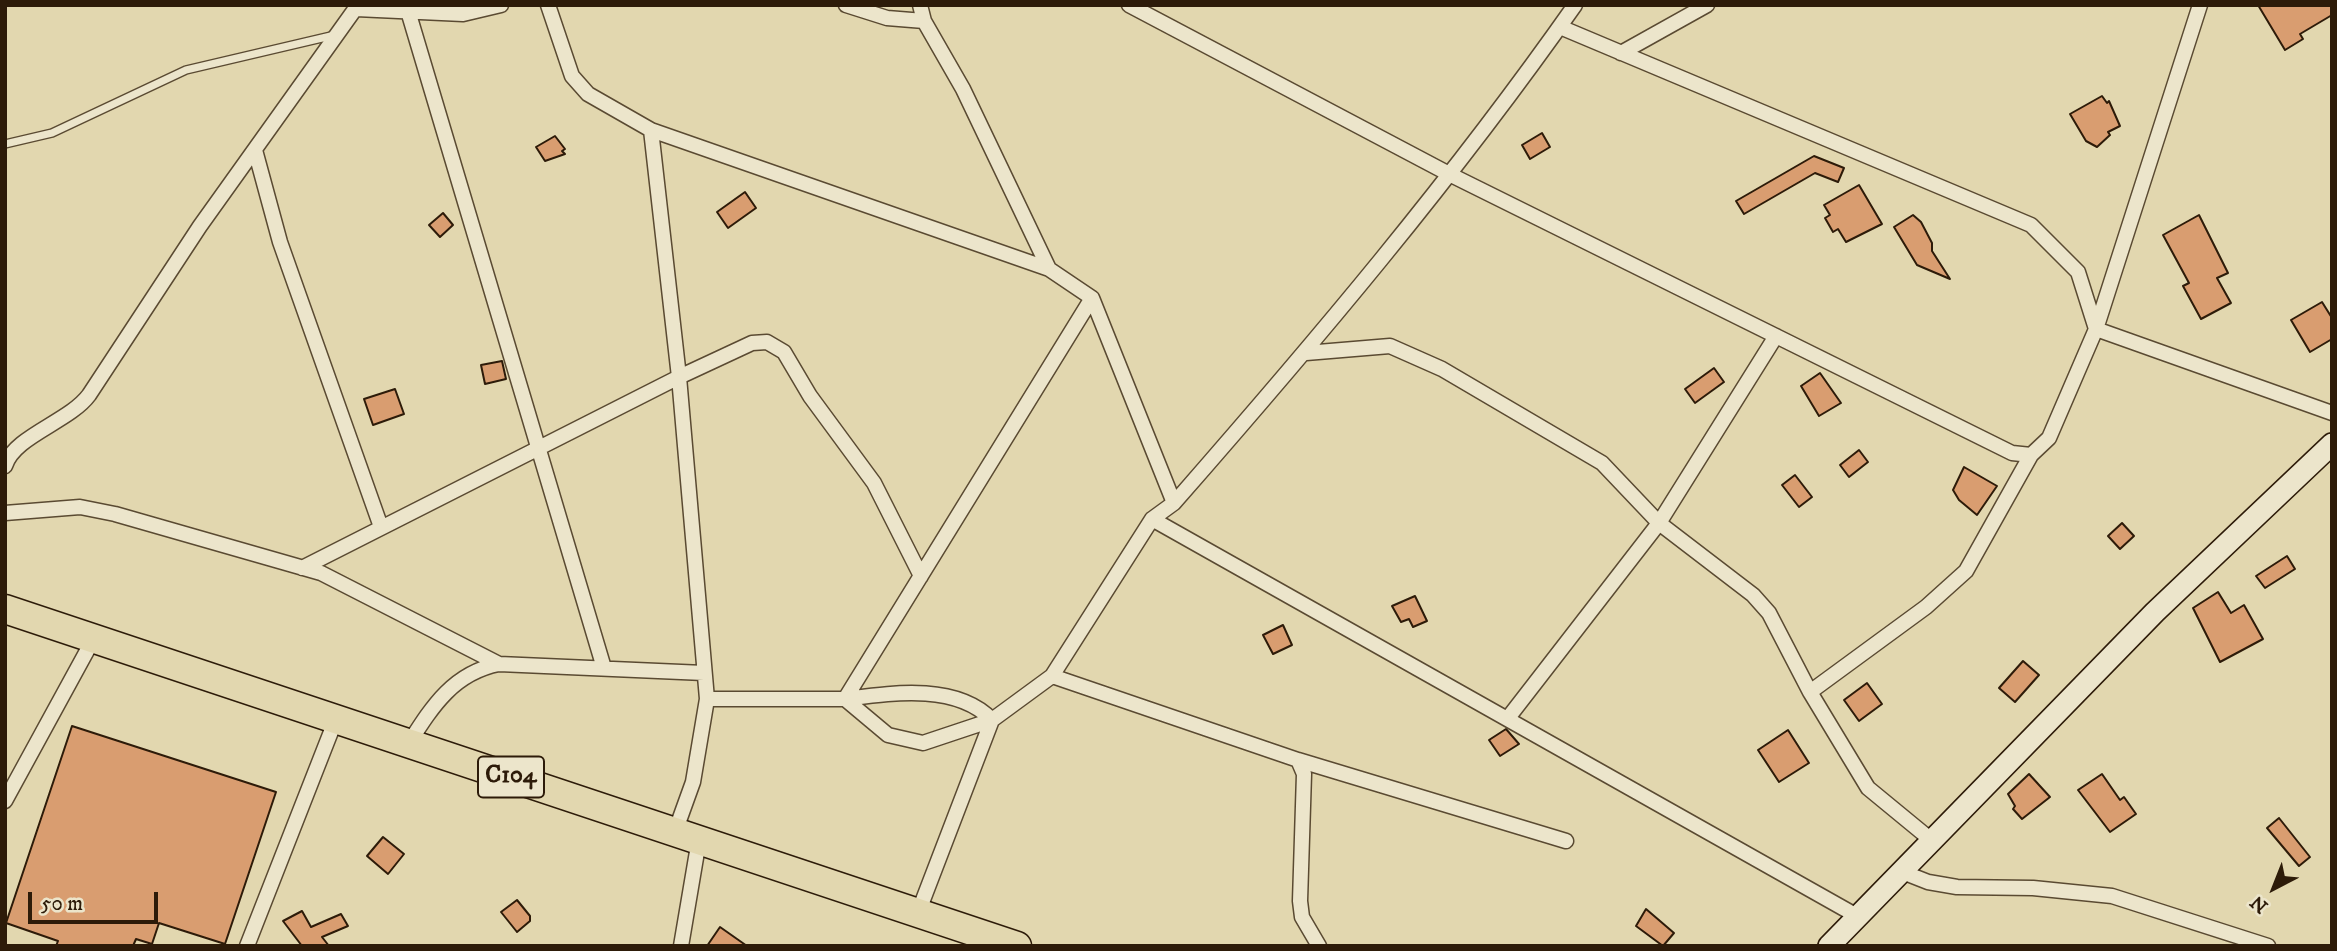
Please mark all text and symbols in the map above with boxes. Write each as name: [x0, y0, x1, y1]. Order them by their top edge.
road number: C104: [478, 756, 544, 798]
north arrow: [2239, 853, 2309, 923]
scale bar: [32, 878, 161, 922]
text: N: [2246, 890, 2273, 918]
text: 50 m: [41, 891, 83, 917]

